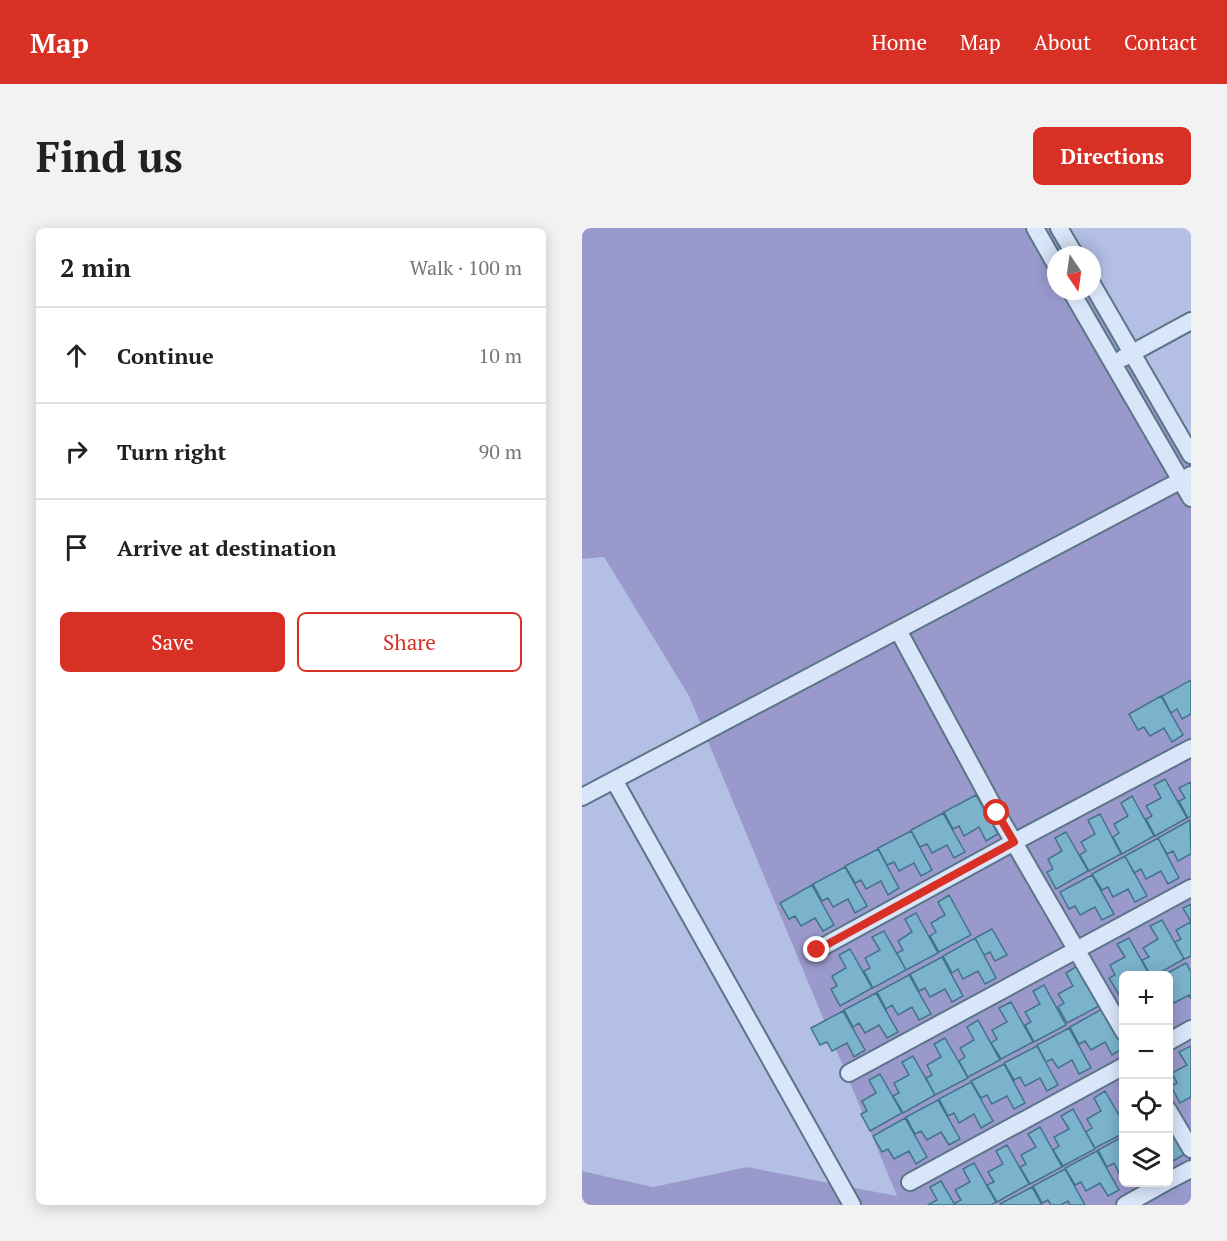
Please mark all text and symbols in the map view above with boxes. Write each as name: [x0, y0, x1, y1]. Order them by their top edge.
text: Map: [30, 24, 89, 61]
text: Home: [871, 28, 927, 56]
text: Map: [960, 28, 1001, 56]
text: About: [1034, 28, 1091, 56]
text: Contact: [1124, 28, 1197, 56]
button: Directions: [1033, 127, 1191, 185]
text: Find us: [36, 128, 183, 184]
north arrow: [1047, 246, 1101, 300]
text: 2 min: [60, 250, 131, 284]
text: Walk · 100 m: [410, 254, 522, 281]
icon: ahead: [60, 339, 93, 372]
text: Continue: [117, 341, 214, 370]
text: 10 m: [479, 342, 522, 369]
icon: right: [60, 435, 93, 468]
text: Turn right: [117, 437, 226, 466]
text: 90 m: [479, 438, 522, 465]
icon: arrive: [60, 531, 93, 564]
text: Arrive at destination: [117, 533, 336, 562]
button: Save: [60, 612, 285, 672]
button: Share: [297, 612, 522, 672]
route start: [983, 799, 1009, 825]
route end: [803, 936, 829, 962]
map controls: [1119, 971, 1173, 1187]
button: +: [1119, 971, 1173, 1025]
button: −: [1119, 1025, 1173, 1079]
button: locate: [1119, 1079, 1173, 1133]
button: layers: [1119, 1133, 1173, 1187]

